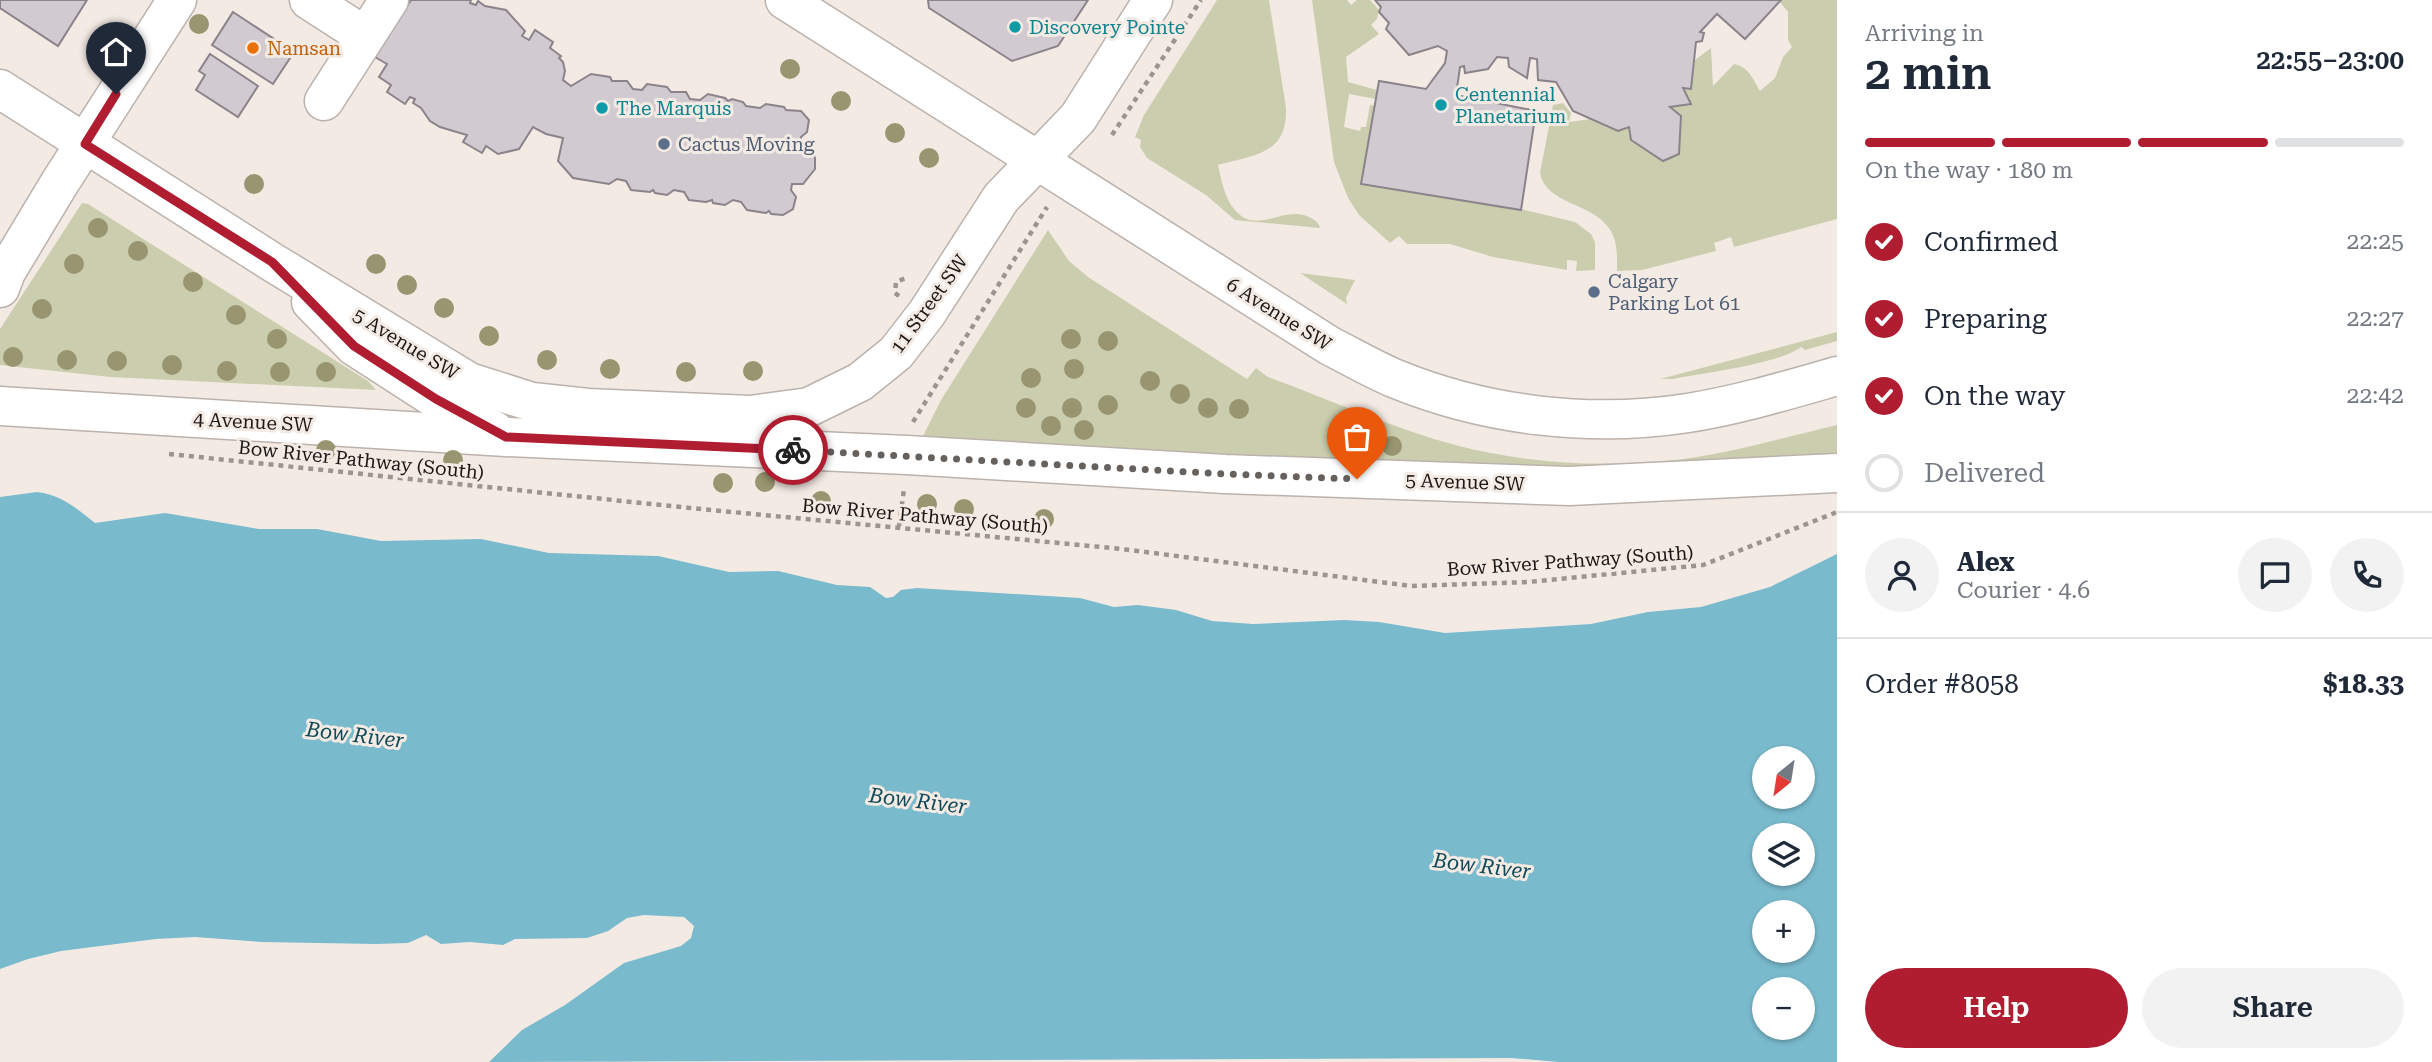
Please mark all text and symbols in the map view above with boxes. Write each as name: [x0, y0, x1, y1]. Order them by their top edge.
place label: Discovery Pointe: [1029, 16, 1185, 39]
marker: Discovery Pointe: [1007, 19, 1023, 35]
text: Arriving in: [1865, 20, 1984, 47]
pin: [86, 22, 146, 94]
icon: home: [97, 33, 135, 71]
place label: Namsan: [267, 37, 341, 60]
marker: Namsan: [245, 40, 261, 56]
text: 22:55–23:00: [2256, 45, 2404, 75]
text: 2 min: [1865, 46, 1992, 100]
place label: Centennial Planetarium: [1455, 83, 1566, 128]
place label: The Marquis: [616, 97, 731, 120]
marker: Centennial Planetarium: [1433, 97, 1449, 113]
marker: The Marquis: [594, 100, 610, 116]
place label: Cactus Moving: [678, 133, 815, 156]
marker: Cactus Moving: [656, 136, 672, 152]
text: On the way · 180 m: [1865, 157, 2073, 184]
icon: check: [1865, 223, 1903, 261]
text: Confirmed: [1924, 227, 2059, 257]
text: 22:25: [2347, 228, 2404, 255]
street label: 11 Street SW: [886, 250, 973, 358]
place label: Calgary Parking Lot 61: [1608, 270, 1740, 315]
street label: 6 Avenue SW: [1222, 273, 1336, 356]
marker: Calgary Parking Lot 61: [1586, 284, 1602, 300]
icon: check: [1865, 300, 1903, 338]
street label: 5 Avenue SW: [349, 303, 464, 385]
text: Preparing: [1924, 304, 2047, 334]
text: 22:27: [2347, 305, 2404, 332]
icon: check: [1865, 377, 1903, 415]
text: On the way: [1924, 381, 2065, 411]
text: 22:42: [2347, 382, 2404, 409]
street label: 4 Avenue SW: [193, 407, 314, 437]
pin: [1327, 407, 1387, 479]
courier: [758, 415, 828, 485]
icon: bag: [1338, 418, 1376, 456]
icon: bike: [774, 431, 812, 469]
street label: Bow River Pathway (South): [237, 436, 485, 484]
text: Delivered: [1924, 458, 2045, 488]
street label: 5 Avenue SW: [1405, 468, 1526, 496]
street label: Bow River Pathway (South): [801, 494, 1049, 538]
button: person: [1865, 538, 1939, 612]
button: chat: [2238, 538, 2312, 612]
button: phone: [2330, 538, 2404, 612]
street label: Bow River Pathway (South): [1446, 541, 1694, 581]
text: Alex: [1957, 547, 2015, 577]
text: Courier · 4.6: [1957, 577, 2090, 604]
text: Order #8058: [1865, 669, 2019, 699]
text: $18.33: [2323, 669, 2404, 699]
water label: Bow River: [304, 717, 405, 753]
north arrow: [1752, 746, 1815, 808]
map controls: [1752, 746, 1815, 1040]
water label: Bow River: [867, 783, 968, 819]
button: layers: [1752, 823, 1815, 886]
water label: Bow River: [1431, 848, 1532, 884]
button: +: [1752, 900, 1815, 963]
button: Help: [1865, 968, 2128, 1048]
button: Share: [2142, 968, 2404, 1048]
button: −: [1752, 977, 1815, 1040]

